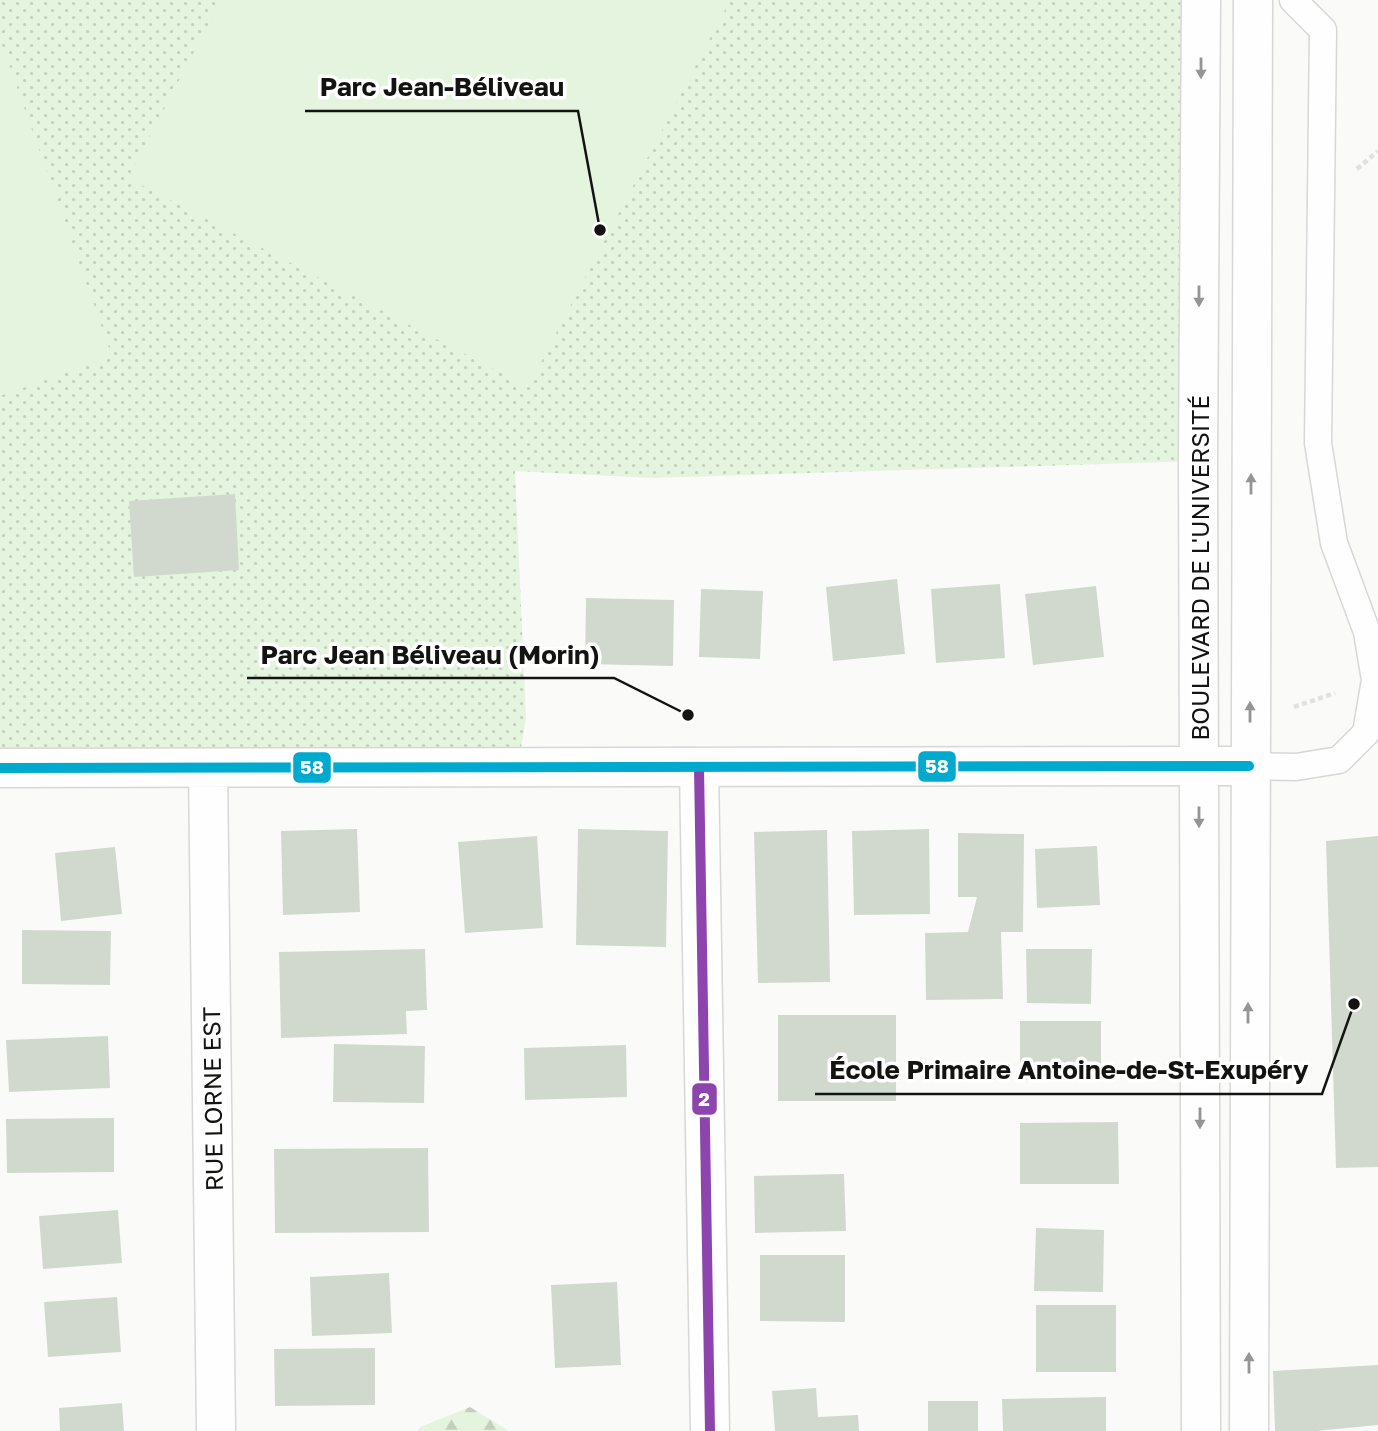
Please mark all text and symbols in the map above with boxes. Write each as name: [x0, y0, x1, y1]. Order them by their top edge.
one-way arrow: [1195, 57, 1207, 79]
callout: Parc Jean-Béliveau: [305, 64, 578, 111]
text: Parc Jean-Béliveau: [320, 71, 564, 102]
one-way arrow: [1193, 285, 1205, 307]
street label: BOULEVARD DE L'UNIVERSITÉ: [1185, 395, 1214, 741]
one-way arrow: [1245, 473, 1257, 495]
callout: Parc Jean Béliveau (Morin): [247, 631, 614, 678]
text: Parc Jean Béliveau (Morin): [260, 639, 600, 670]
one-way arrow: [1244, 701, 1256, 723]
line badge: 58: [917, 750, 957, 783]
line badge: 58: [292, 751, 332, 784]
text: 58: [925, 754, 949, 777]
text: 58: [300, 755, 324, 778]
one-way arrow: [1193, 806, 1205, 828]
one-way arrow: [1242, 1002, 1254, 1024]
street label: RUE LORNE EST: [196, 1006, 228, 1192]
callout: École Primaire Antoine-de-St-Exupéry: [815, 1047, 1322, 1094]
text: École Primaire Antoine-de-St-Exupéry: [829, 1054, 1309, 1085]
line badge: 2: [691, 1082, 718, 1116]
text: 2: [698, 1087, 710, 1110]
one-way arrow: [1194, 1107, 1206, 1129]
one-way arrow: [1243, 1352, 1255, 1374]

